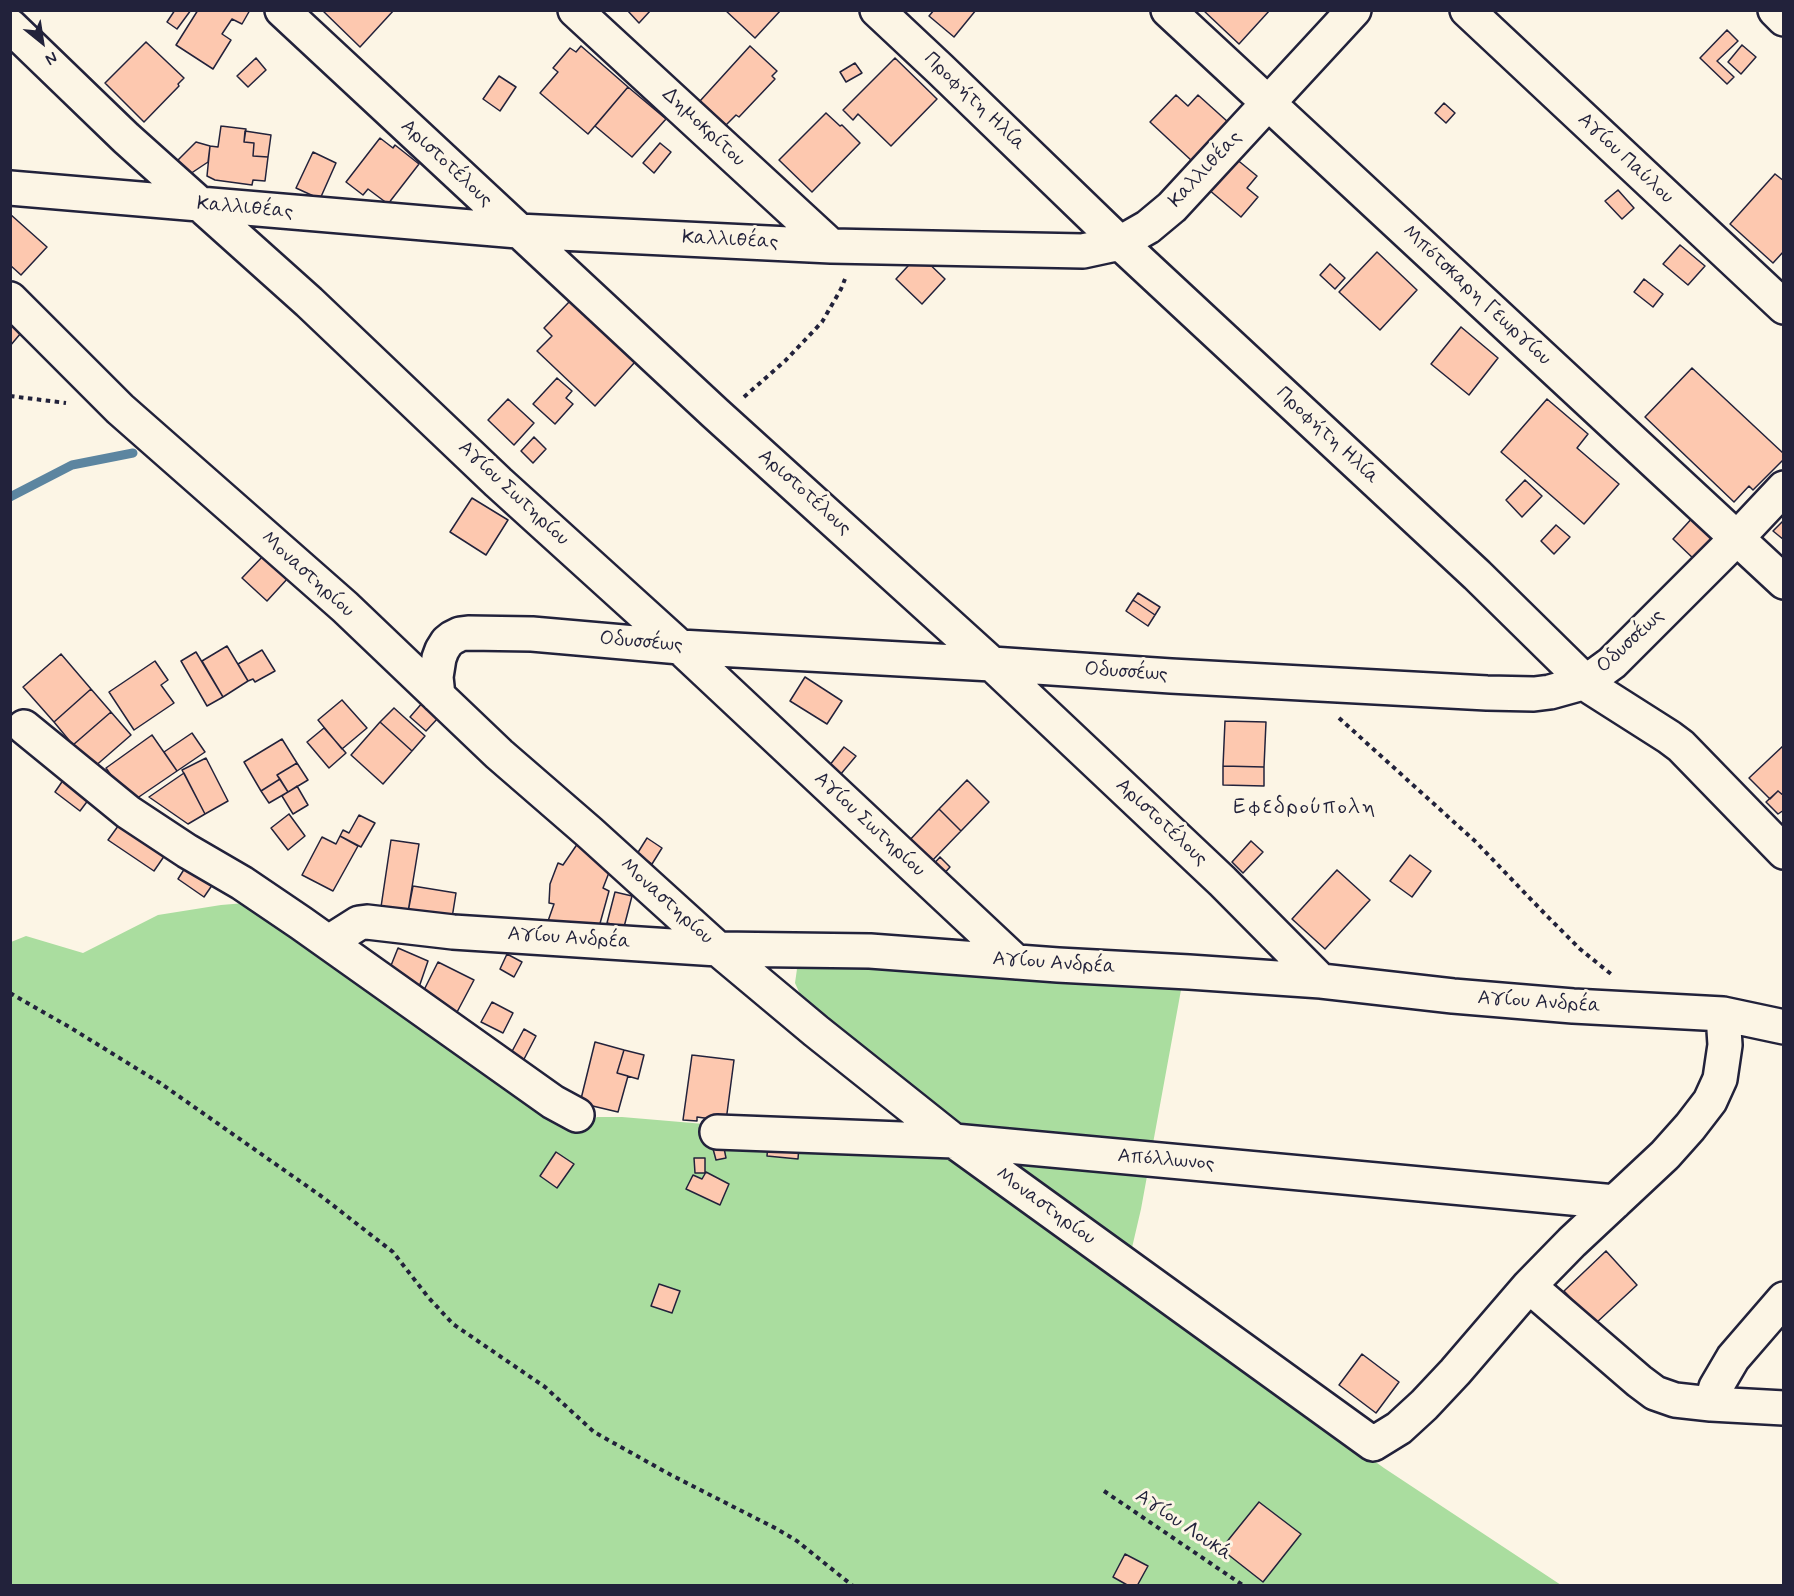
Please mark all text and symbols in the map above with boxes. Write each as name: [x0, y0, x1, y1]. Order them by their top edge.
north arrow: [12, 12, 72, 72]
text: N: [41, 46, 61, 70]
street label: Προφήτη Ηλία: [918, 47, 1030, 157]
street label: Δημοκρίτου: [656, 83, 750, 173]
street label: Αγίου Παύλου: [1572, 108, 1678, 210]
street label: Αριστοτέλους: [395, 115, 497, 213]
street label: Καλλιθέας: [1164, 127, 1248, 213]
street label: Καλλιθέας: [196, 193, 294, 225]
street label: Μπότσκαρη Γεωργίου: [1396, 221, 1556, 371]
street label: Καλλιθέας: [681, 226, 779, 256]
street label: Προφήτη Ηλία: [1270, 382, 1384, 490]
street label: Αγίου Σωτηρίου: [452, 436, 574, 552]
street label: Αριστοτέλους: [752, 445, 856, 541]
street label: Μοναστηρίου: [255, 527, 359, 623]
street label: Οδυσσέως: [1592, 605, 1670, 679]
street label: Οδυσσέως: [598, 627, 684, 659]
street label: Οδυσσέως: [1084, 658, 1168, 688]
street label: Αγίου Σωτηρίου: [808, 767, 930, 883]
street label: Αριστοτέλους: [1110, 774, 1212, 872]
district label: Εφεδρούπολη: [1233, 796, 1377, 822]
street label: Μοναστηρίου: [614, 854, 718, 950]
street label: Αγίου Ανδρέα: [507, 923, 631, 955]
street label: Αγίου Ανδρέα: [992, 948, 1116, 980]
street label: Αγίου Ανδρέα: [1477, 987, 1601, 1019]
street label: Απόλλωνος: [1117, 1145, 1215, 1177]
street label: Μοναστηρίου: [990, 1163, 1100, 1251]
street label: Αγίου Λουκά: [1130, 1485, 1236, 1567]

